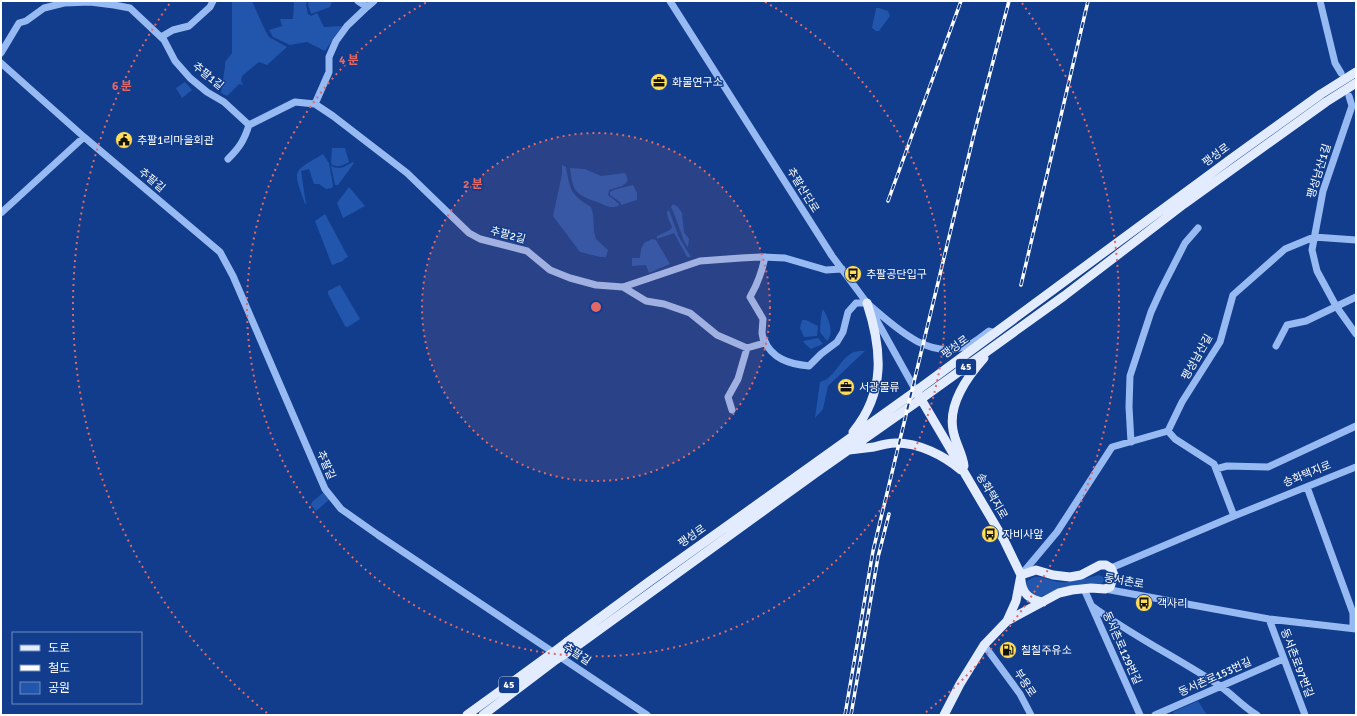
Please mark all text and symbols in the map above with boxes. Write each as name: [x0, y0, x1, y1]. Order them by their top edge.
text: 4 분: [339, 53, 359, 68]
street label: 추팔1길: [190, 60, 226, 92]
office icon: 화물연구소: [649, 72, 669, 92]
place label: 화물연구소: [672, 76, 723, 89]
text: 6 분: [112, 79, 132, 94]
public building icon: 추팔1리마을회관: [114, 130, 134, 150]
place label: 추팔1리마을회관: [137, 134, 214, 147]
street label: 팽성로: [1200, 141, 1232, 169]
street label: 팽성남산1길: [1305, 142, 1333, 200]
street label: 추팔길: [136, 165, 168, 195]
street label: 추팔산단로: [784, 165, 822, 215]
text: 2 분: [463, 177, 483, 192]
street label: 추팔2길: [489, 224, 527, 246]
bus stop icon: 추팔공단입구: [843, 264, 863, 284]
place label: 추팔공단입구: [866, 268, 927, 281]
centre of rings: [589, 300, 603, 314]
street label: 팽성남산길: [1179, 332, 1215, 382]
street label: 팽성로: [939, 333, 971, 361]
road number: 45: [956, 359, 976, 375]
office icon: 서광물류: [836, 377, 856, 397]
place label: 서광물류: [859, 381, 899, 394]
street label: 추팔길: [314, 448, 338, 482]
street label: 송화택지로: [1281, 458, 1333, 490]
street label: 송화택지로: [974, 471, 1010, 521]
street label: 팽성로: [676, 522, 708, 550]
bus stop icon: 자비사앞: [980, 524, 1000, 544]
place label: 자비사앞: [1003, 528, 1043, 541]
street label: 동서촌로: [1103, 571, 1145, 591]
bus stop icon: 객사리: [1134, 593, 1154, 613]
place label: 객사리: [1157, 597, 1187, 610]
street label: 동서촌로129번길: [1100, 609, 1144, 687]
street label: 동서촌로97번길: [1278, 627, 1316, 699]
legend: [12, 632, 142, 704]
street label: 추팔길: [561, 640, 593, 668]
fuel station icon: 칠칠주유소: [998, 640, 1018, 660]
text: 도로: [48, 641, 70, 656]
place label: 칠칠주유소: [1021, 644, 1072, 657]
street label: 동서촌로153번길: [1176, 655, 1254, 699]
text: 철도: [48, 661, 70, 676]
street label: 부용로: [1011, 667, 1039, 699]
road number: 45: [499, 677, 519, 693]
text: 공원: [48, 681, 70, 696]

